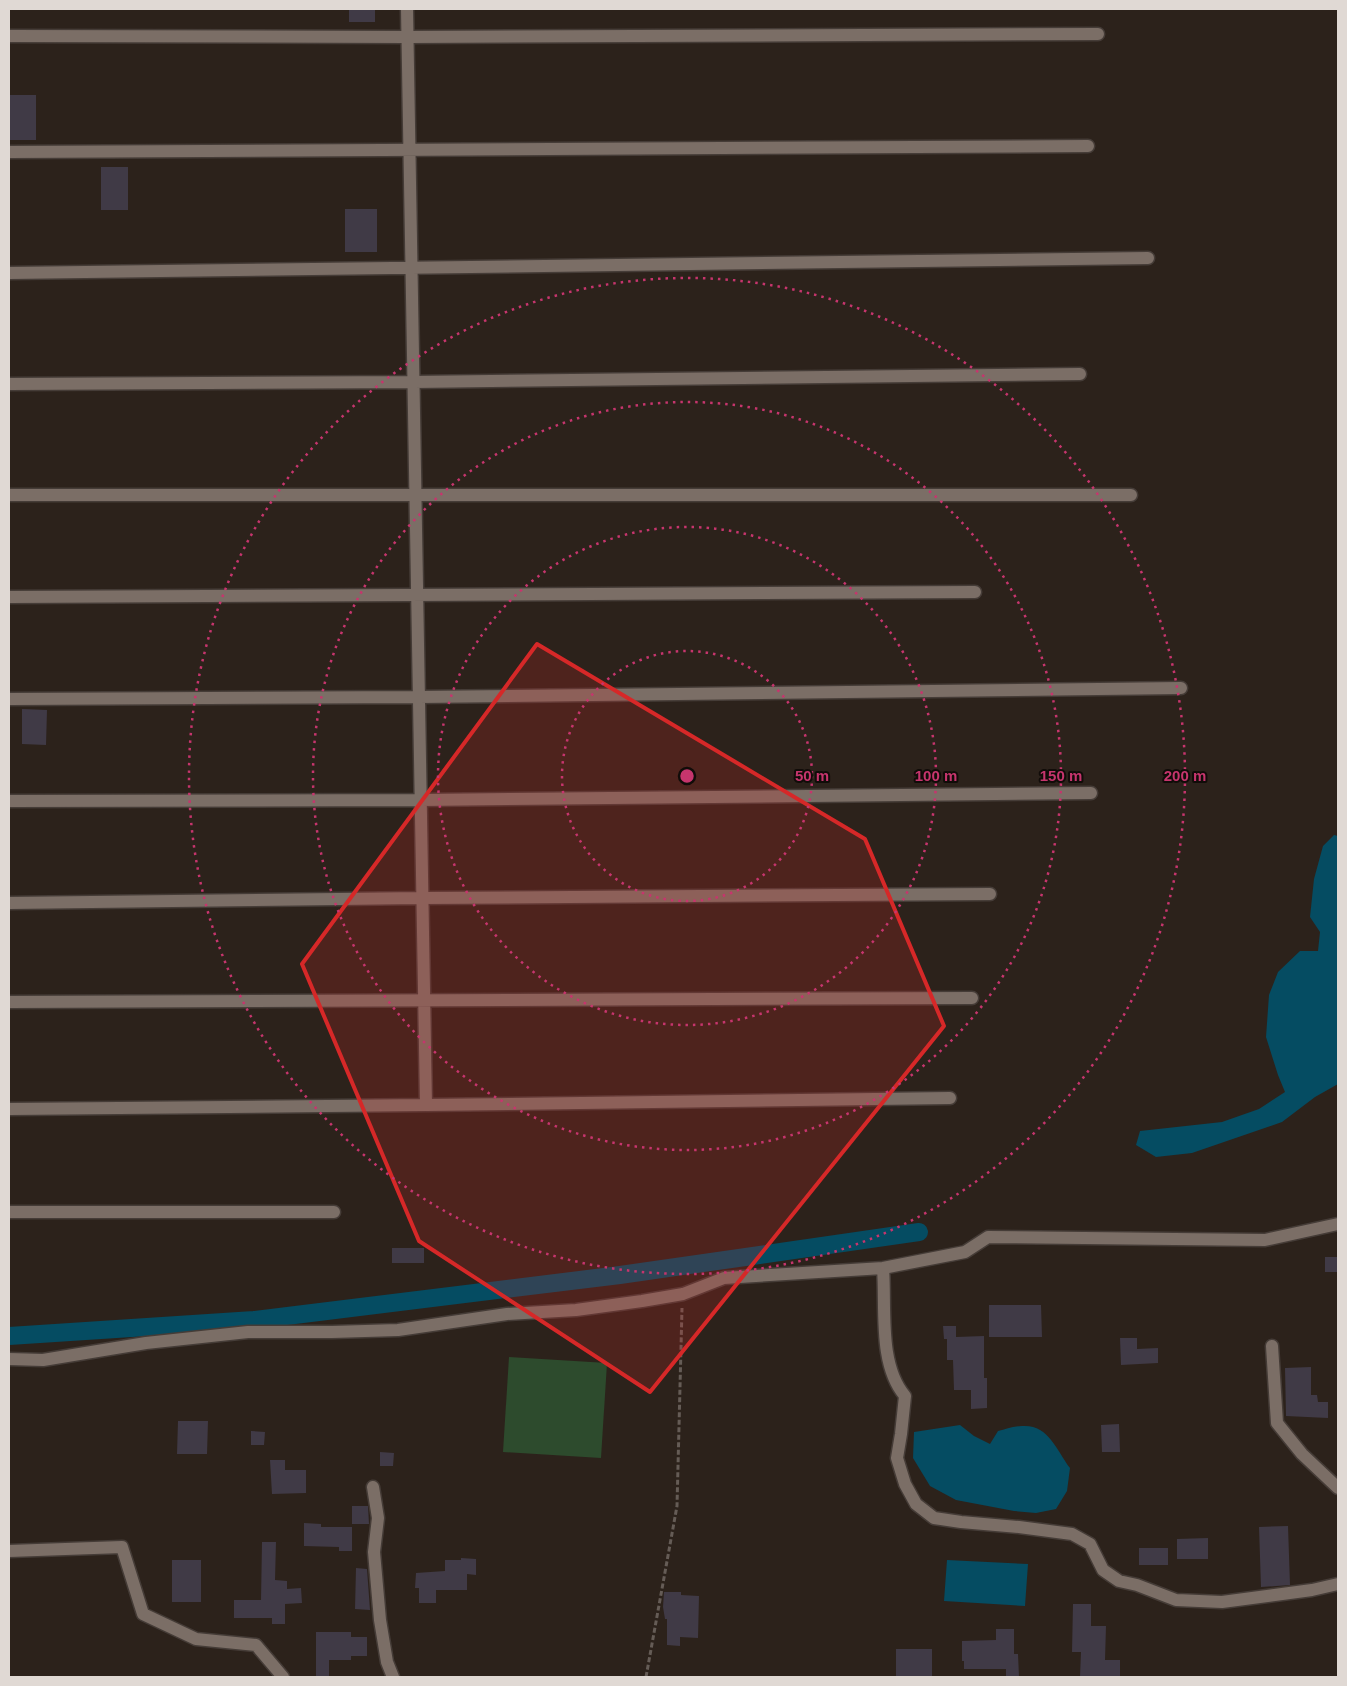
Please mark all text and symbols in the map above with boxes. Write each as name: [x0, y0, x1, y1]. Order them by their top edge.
centre of rings: [678, 767, 696, 785]
text: 50 m: [795, 767, 829, 784]
text: 100 m: [915, 767, 957, 784]
text: 150 m: [1040, 767, 1082, 784]
text: 200 m: [1164, 767, 1206, 784]

